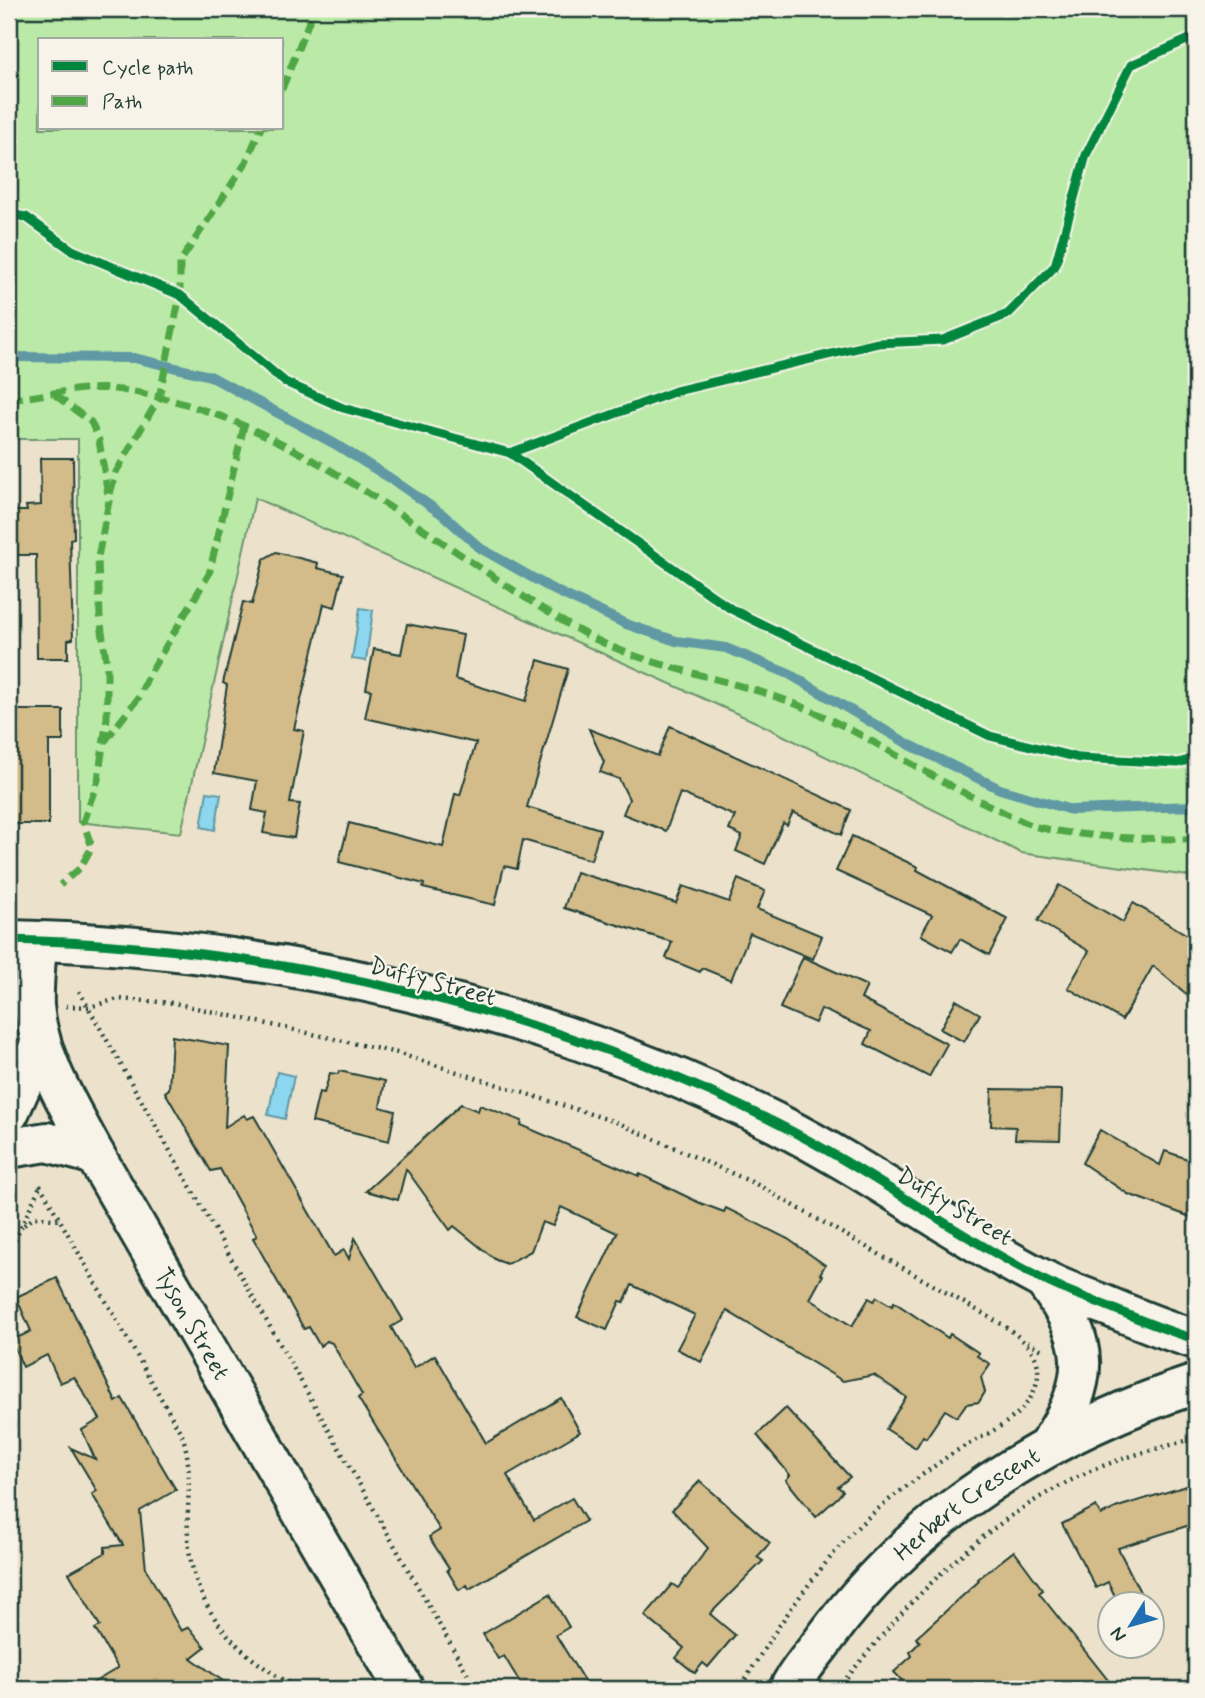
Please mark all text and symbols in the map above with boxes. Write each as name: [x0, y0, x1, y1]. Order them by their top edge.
legend: [38, 38, 284, 130]
text: Cycle path: [102, 54, 193, 82]
text: Path: [102, 88, 142, 116]
street label: Duffy Street: [366, 951, 499, 1014]
street label: Duffy Street: [891, 1161, 1018, 1254]
street label: Tyson Street: [147, 1262, 236, 1386]
street label: Herbert Crescent: [888, 1441, 1046, 1569]
north arrow: [1096, 1590, 1166, 1660]
text: N: [1105, 1622, 1132, 1647]

